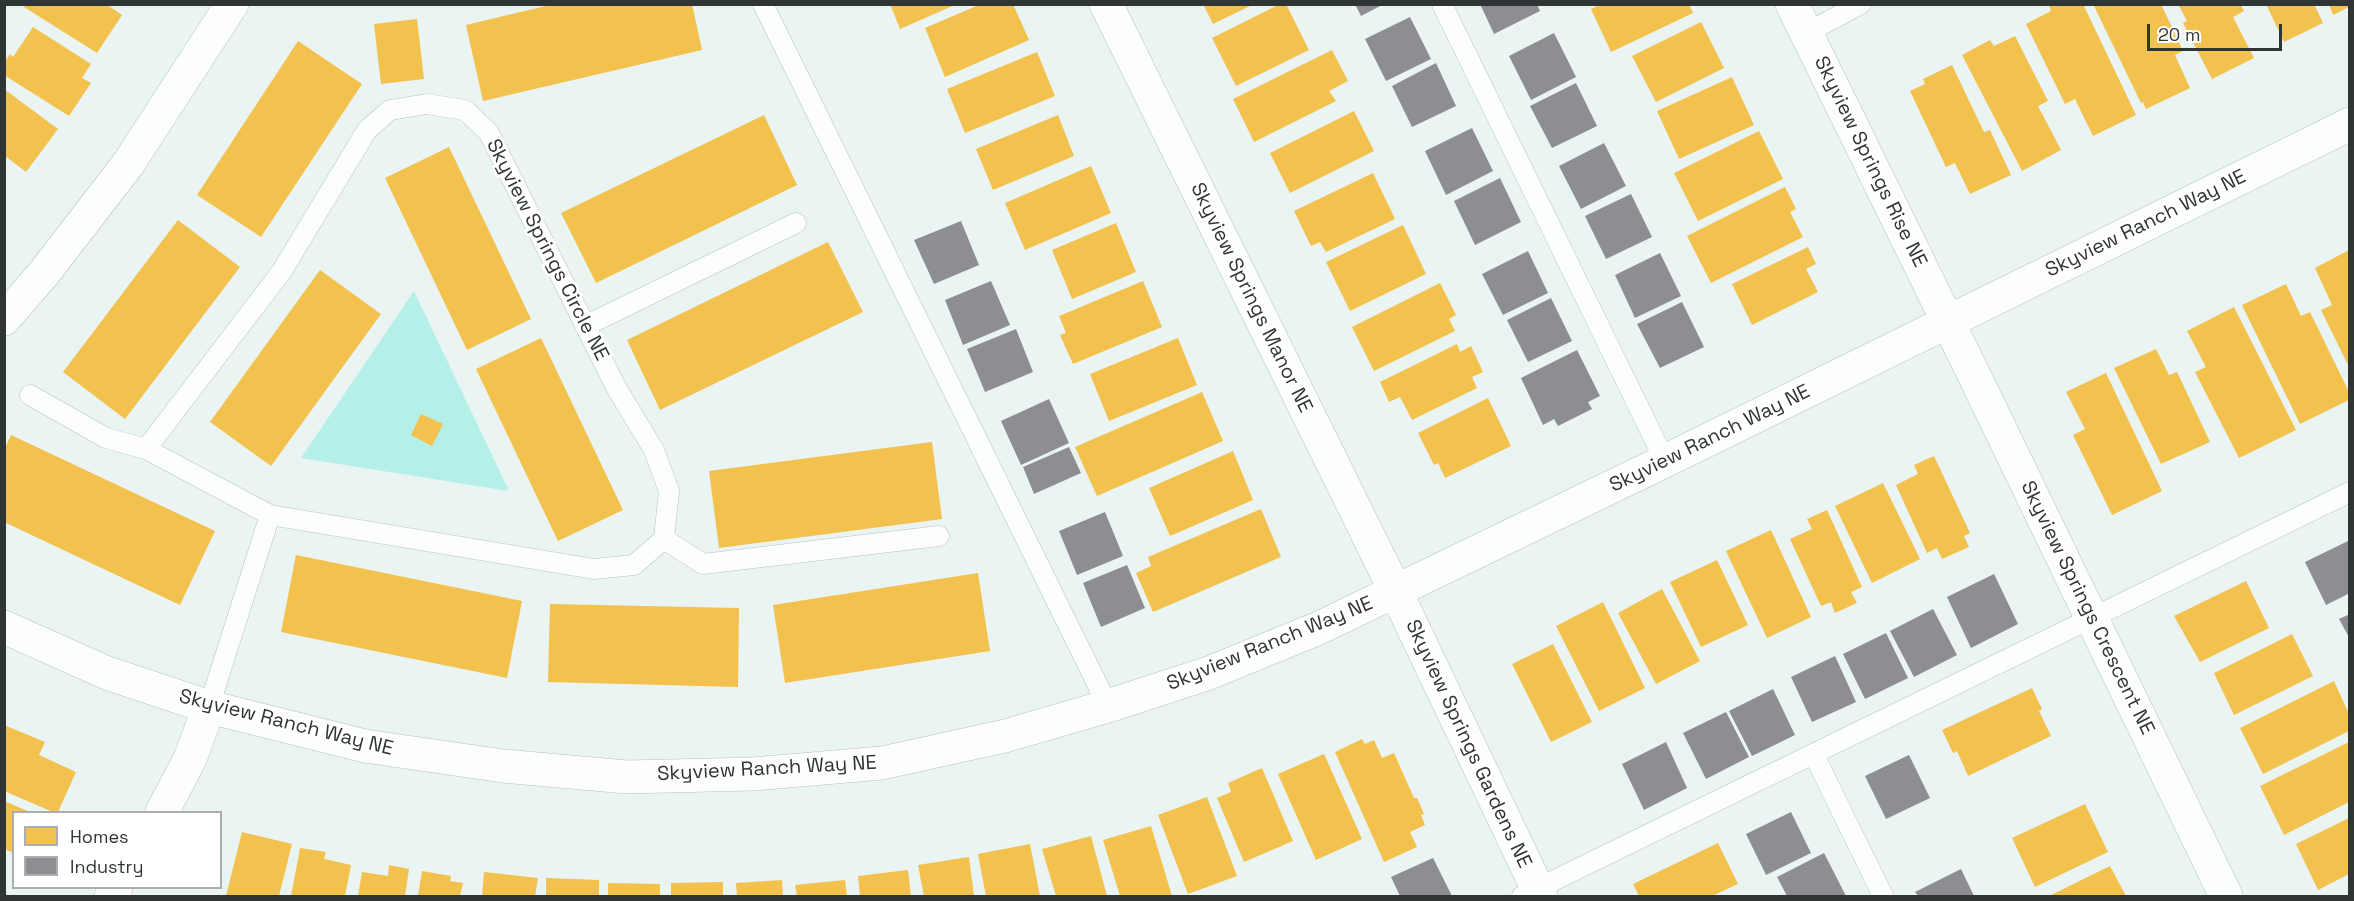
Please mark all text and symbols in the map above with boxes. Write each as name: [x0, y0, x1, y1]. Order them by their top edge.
scale bar: [2150, 12, 2285, 50]
text: 20 m: [2158, 23, 2201, 46]
street label: Skyview Springs Rise NE: [1808, 53, 1932, 271]
street label: Skyview Springs Circle NE: [481, 135, 613, 365]
street label: Skyview Ranch Way NE: [2042, 165, 2250, 283]
street label: Skyview Springs Manor NE: [1185, 179, 1317, 417]
street label: Skyview Ranch Way NE: [1606, 380, 1814, 498]
street label: Skyview Springs Crescent NE: [2015, 477, 2159, 739]
street label: Skyview Ranch Way NE: [1164, 592, 1376, 696]
street label: Skyview Springs Gardens NE: [1400, 616, 1536, 872]
street label: Skyview Ranch Way NE: [176, 685, 396, 761]
street label: Skyview Ranch Way NE: [657, 751, 877, 787]
legend: [12, 811, 222, 889]
text: Homes: [70, 825, 129, 848]
text: Industry: [70, 855, 143, 878]

